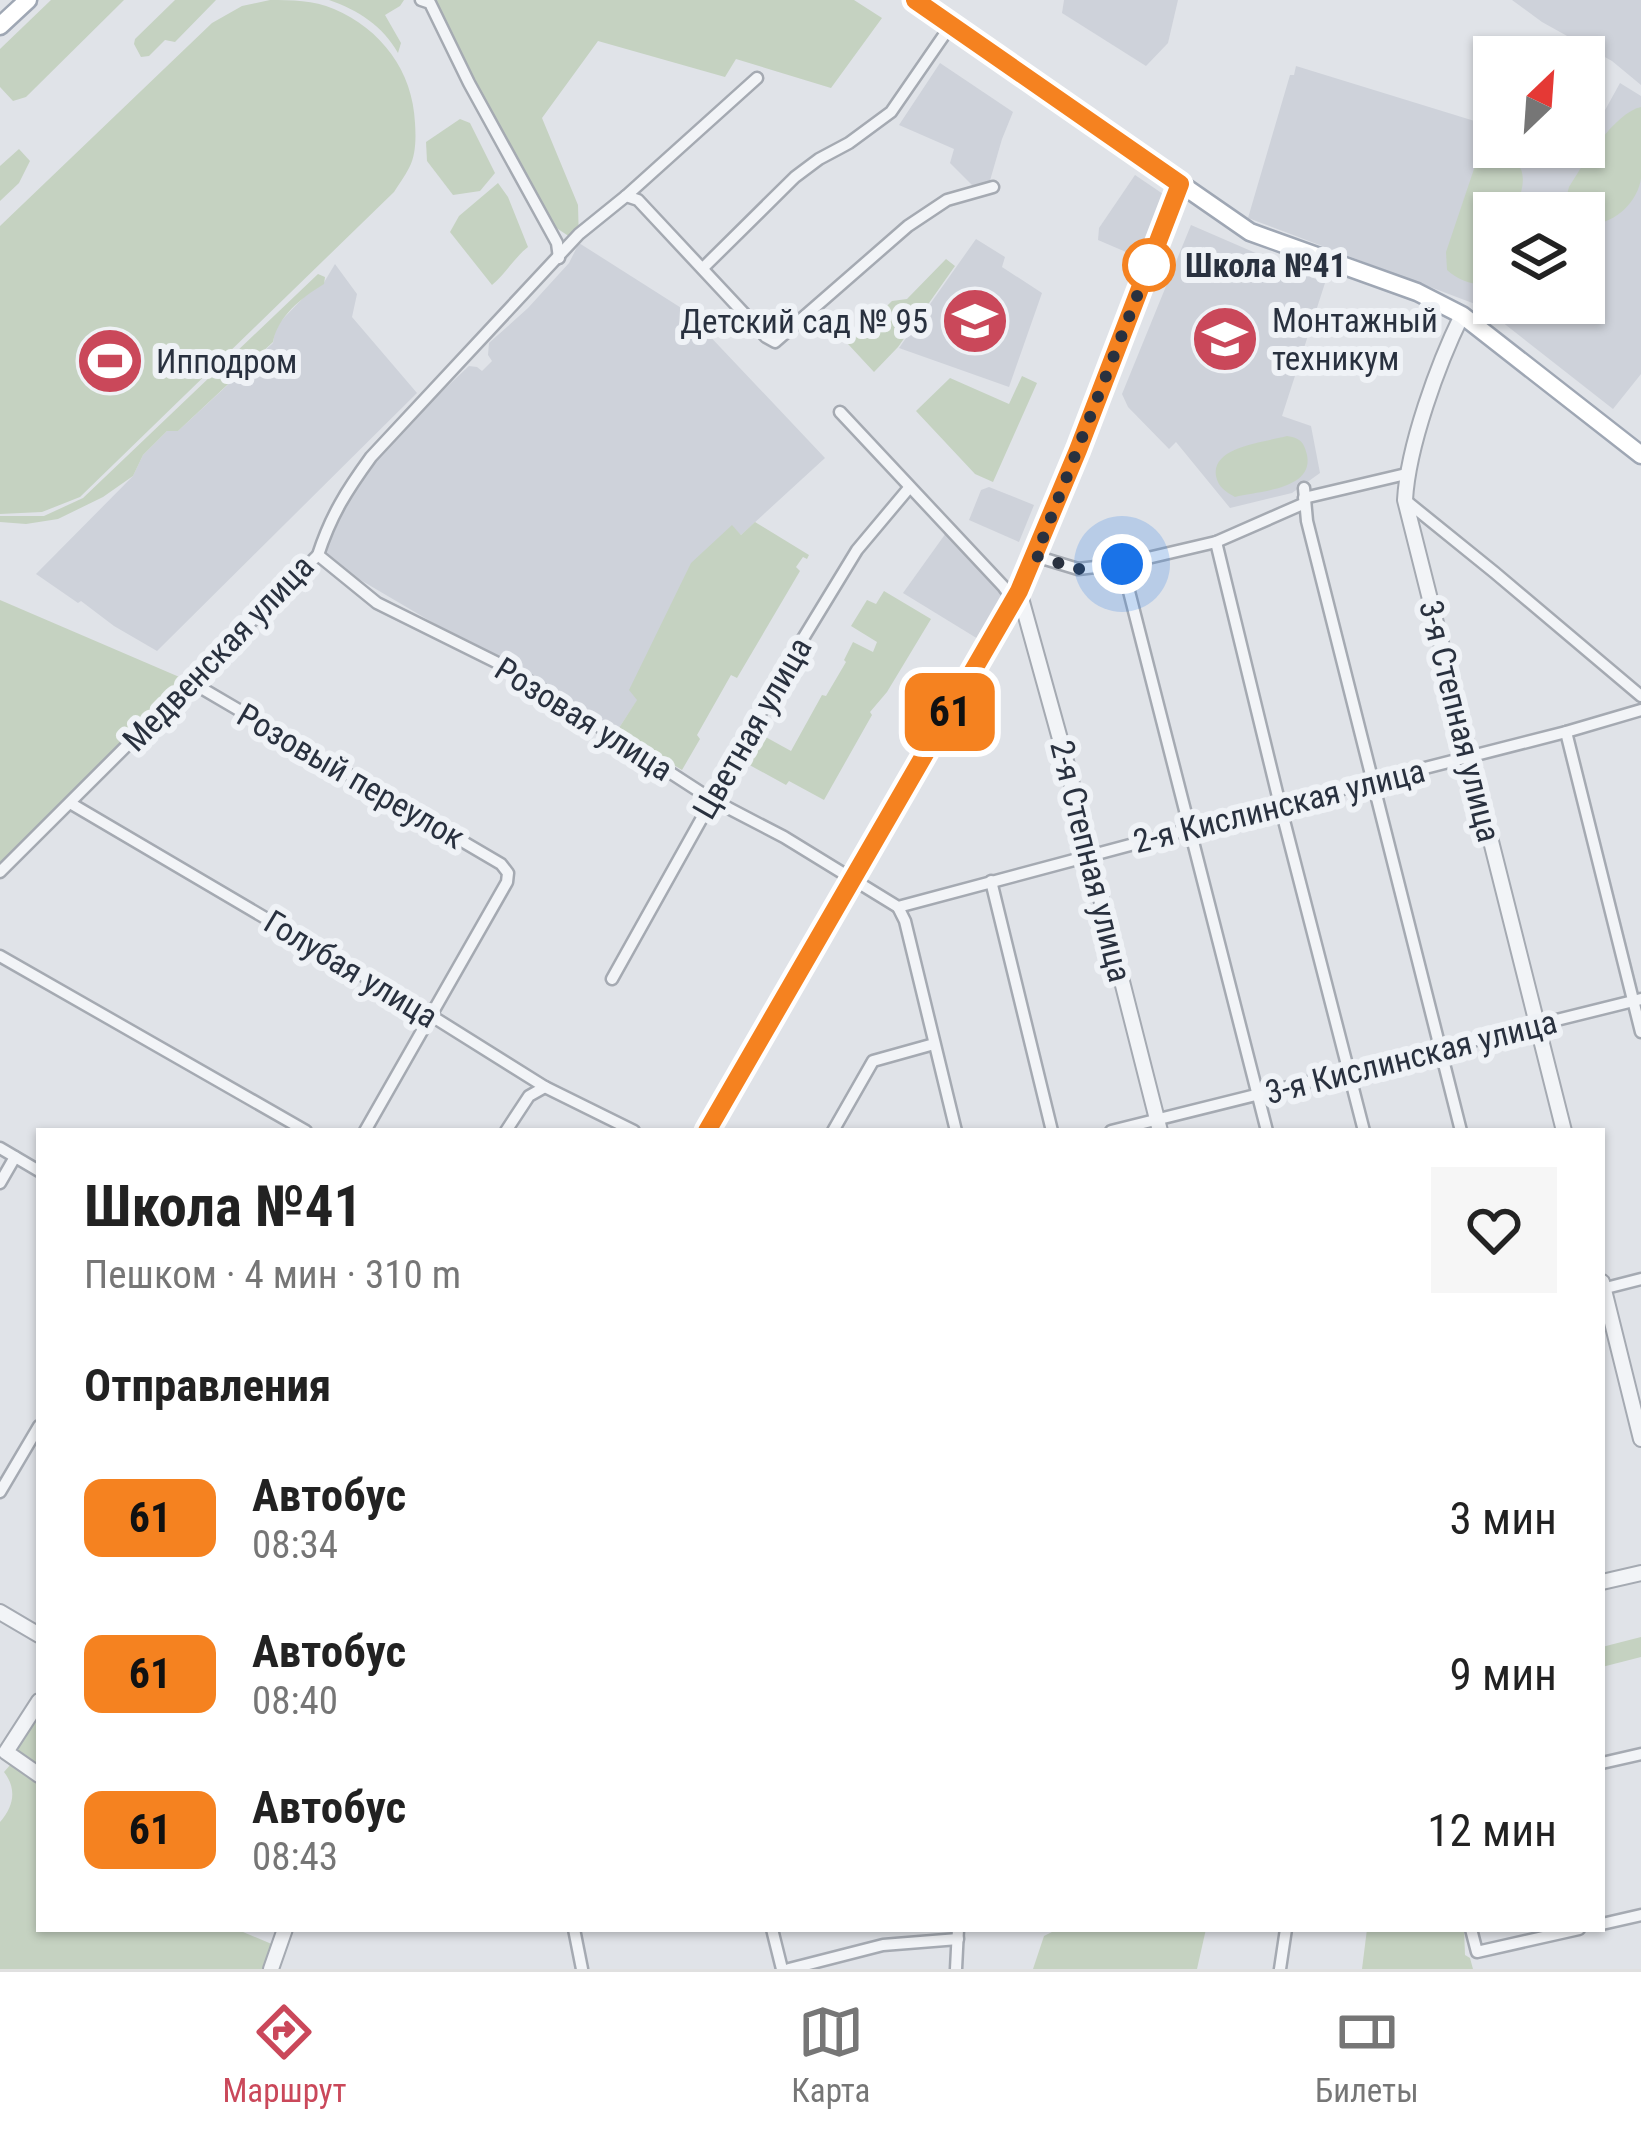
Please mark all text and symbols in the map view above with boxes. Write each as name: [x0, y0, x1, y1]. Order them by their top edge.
north arrow: [1473, 36, 1605, 168]
map controls: [1473, 36, 1605, 324]
button: layers: [1473, 192, 1605, 324]
marker: Школа №41: [1124, 240, 1174, 290]
place label: Школа №41: [1185, 246, 1346, 285]
school or university icon: Детский сад № 95: [940, 286, 1010, 356]
place label: Монтажный техникум: [1272, 301, 1438, 378]
place label: Детский сад № 95: [680, 302, 928, 341]
school or university icon: Монтажный техникум: [1190, 304, 1260, 374]
sports icon: Ипподром: [75, 326, 145, 396]
place label: Ипподром: [156, 342, 297, 381]
your location: [1092, 534, 1152, 594]
street label: Медвенская улица: [115, 547, 321, 759]
street label: 3-я Степная улица: [1411, 596, 1509, 846]
street label: Цветная улица: [684, 630, 820, 826]
street label: Розовая улица: [488, 649, 680, 789]
line badge: 61: [896, 673, 1004, 751]
text: 61: [929, 687, 971, 736]
street label: Розовый переулок: [231, 695, 472, 857]
street label: 2-я Степная улица: [1042, 736, 1140, 986]
street label: 2-я Кислинская улица: [1129, 751, 1429, 861]
street label: Голубая улица: [257, 902, 445, 1036]
street label: 3-я Кислинская улица: [1261, 1002, 1561, 1112]
button: heart: [1431, 1167, 1557, 1293]
text: Школа №41: [84, 1173, 362, 1240]
text: Пешком · 4 мин · 310 m: [84, 1252, 461, 1298]
text: Отправления: [84, 1359, 331, 1412]
text: Автобус: [252, 1469, 406, 1522]
text: 3 мин: [1450, 1492, 1557, 1545]
text: 61: [129, 1493, 171, 1542]
text: 08:34: [252, 1522, 338, 1568]
text: Автобус: [252, 1625, 406, 1678]
text: 9 мин: [1450, 1648, 1557, 1701]
text: 61: [129, 1649, 171, 1698]
text: 08:40: [252, 1678, 338, 1724]
text: Автобус: [252, 1781, 406, 1834]
text: 12 мин: [1427, 1804, 1557, 1857]
text: 61: [129, 1805, 171, 1854]
text: 08:43: [252, 1834, 338, 1880]
tab: Маршрут: [222, 1999, 347, 2110]
tab: Карта: [791, 1999, 870, 2110]
tab: Билеты: [1315, 1999, 1419, 2110]

